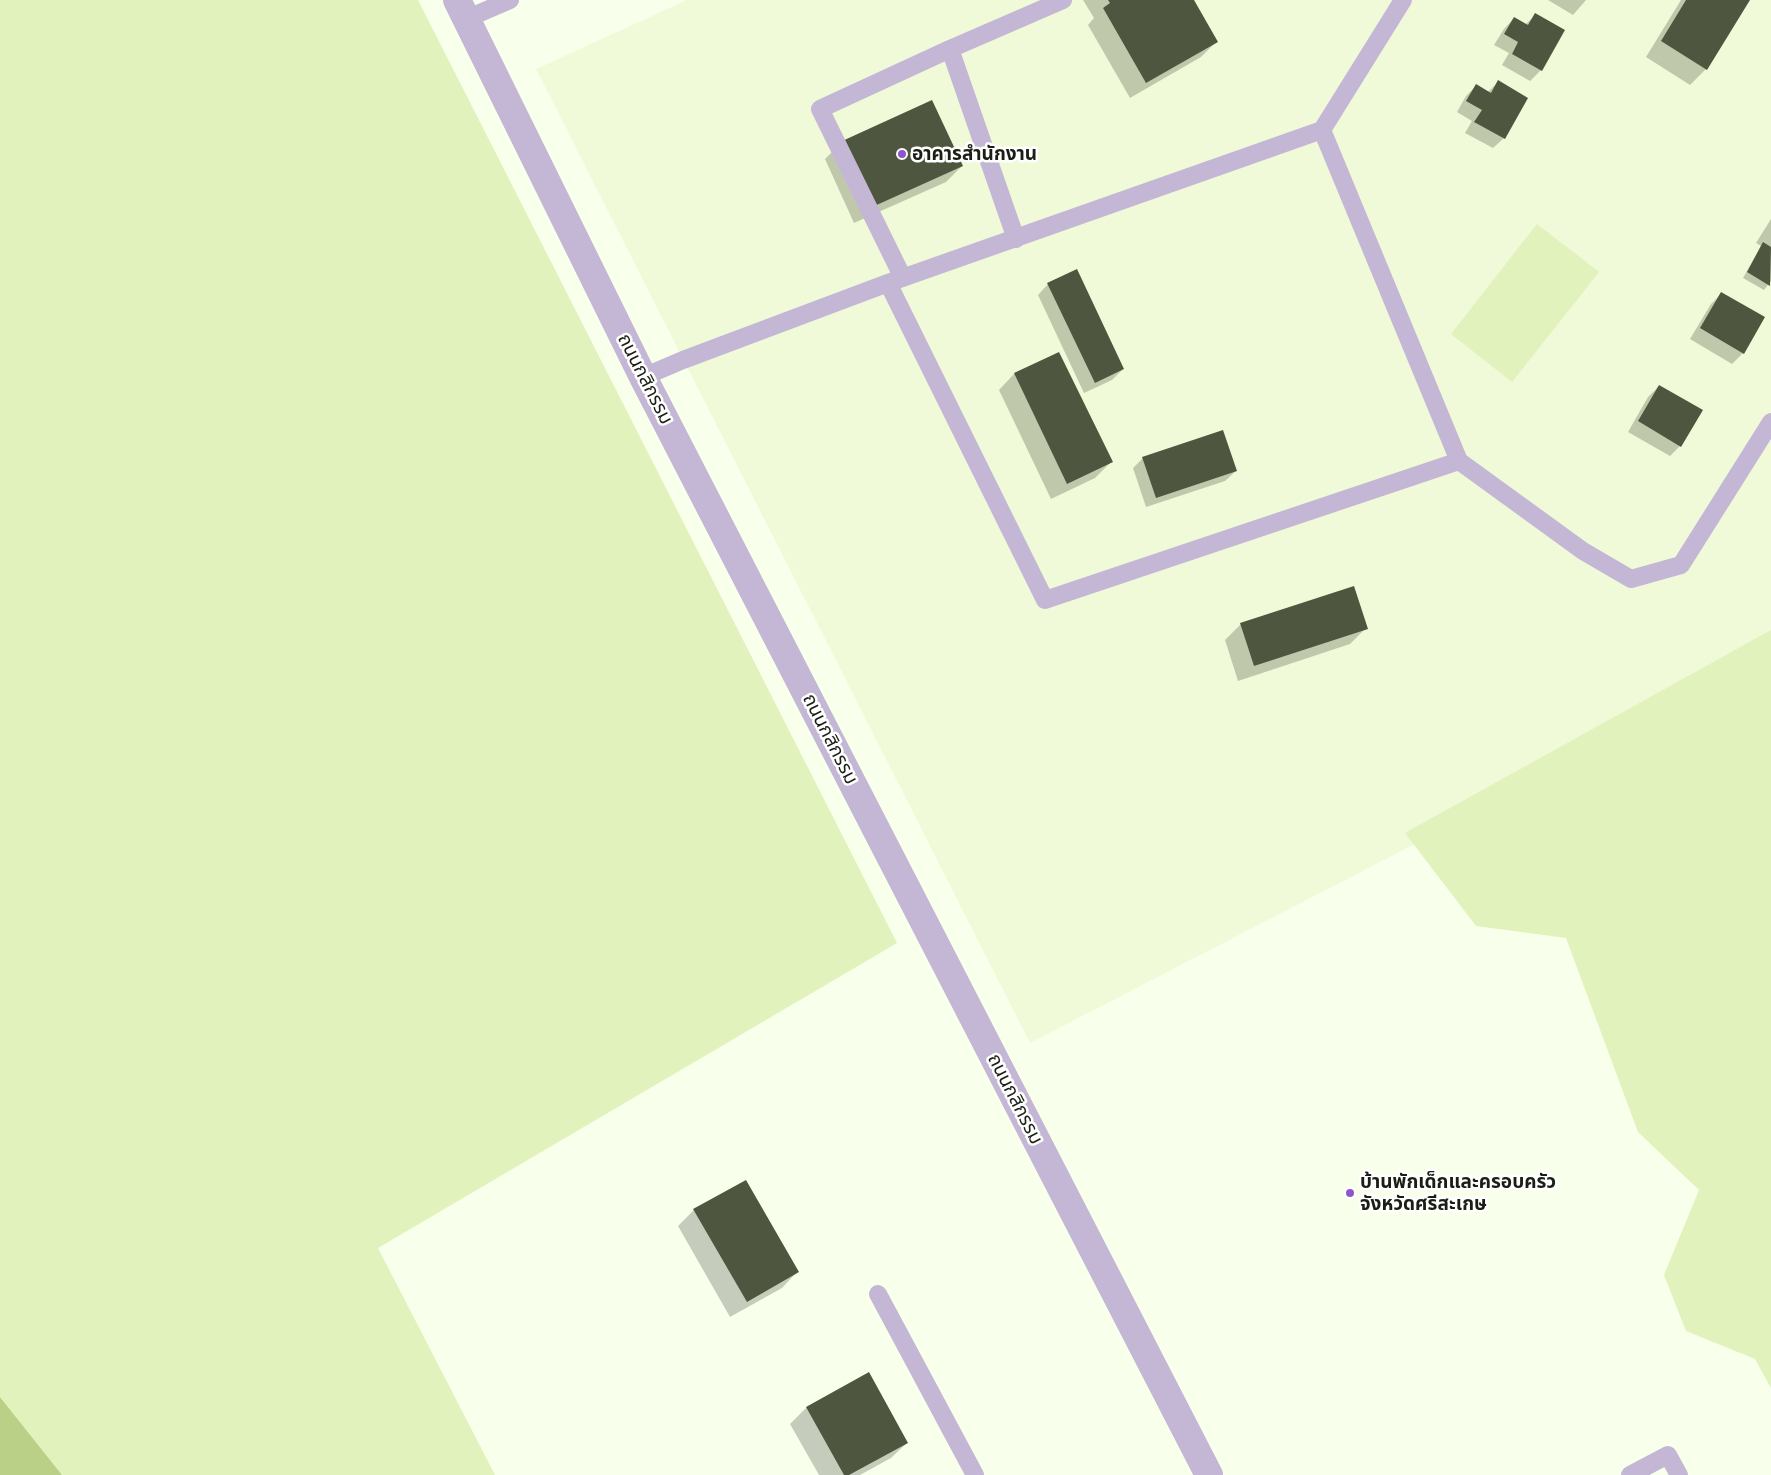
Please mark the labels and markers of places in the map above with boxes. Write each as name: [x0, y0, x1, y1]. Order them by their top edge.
place label: อาคารสำนักงาน: [912, 143, 1037, 165]
marker: อาคารสำนักงาน: [896, 148, 908, 160]
place label: บ้านพักเด็กและครอบครัว จังหวัดศรีสะเกษ: [1360, 1171, 1556, 1215]
marker: บ้านพักเด็กและครอบครัว จังหวัดศรีสะเกษ: [1344, 1187, 1356, 1199]

